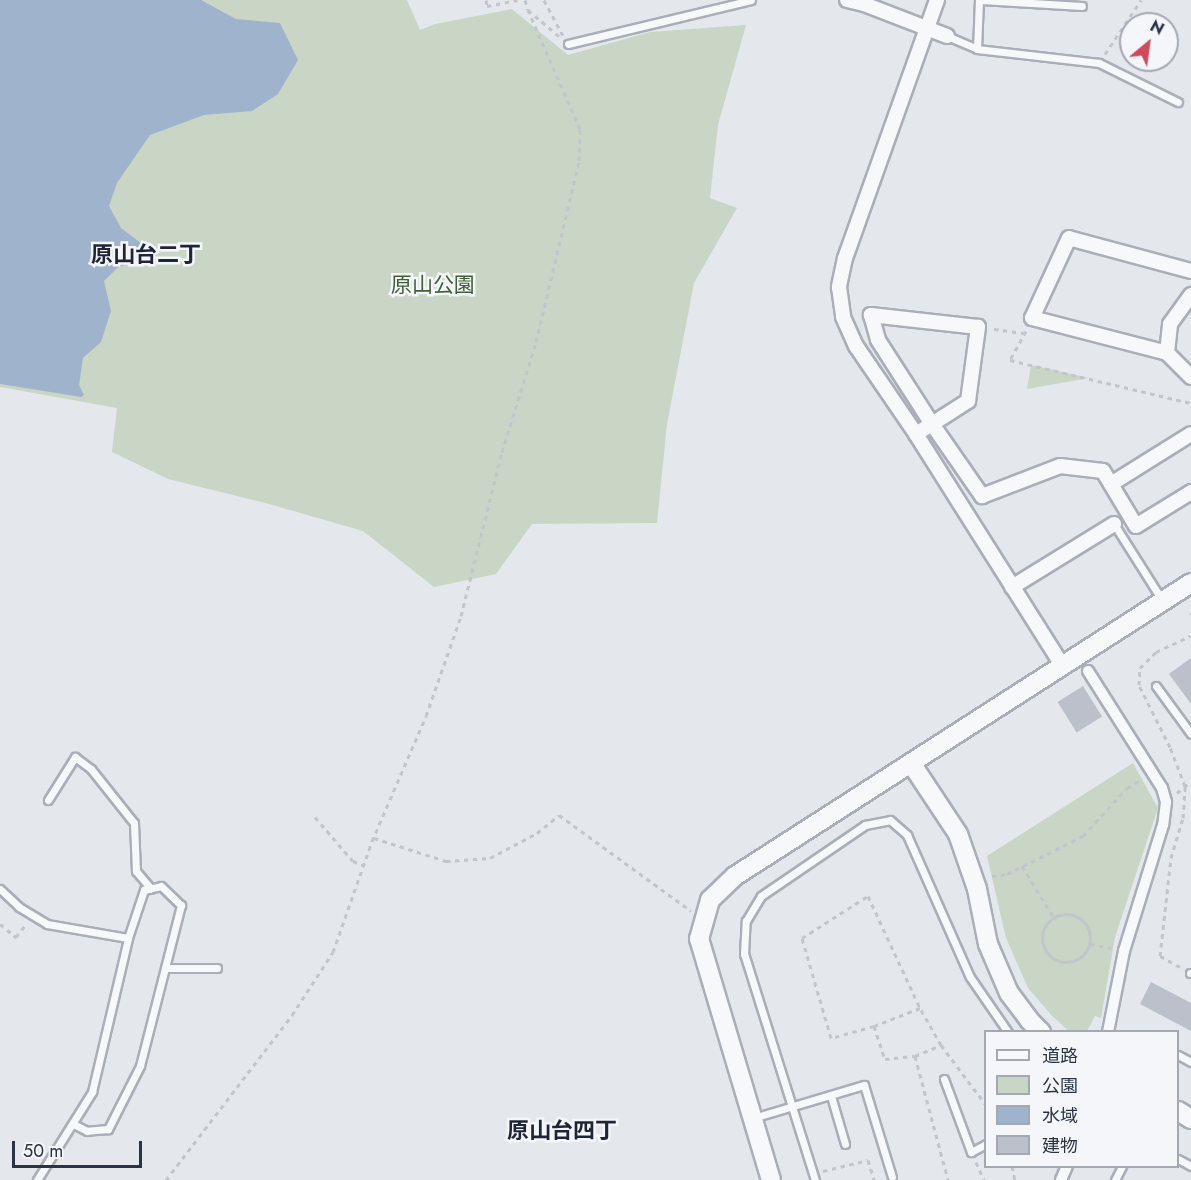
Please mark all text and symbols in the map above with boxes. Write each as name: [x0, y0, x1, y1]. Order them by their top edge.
north arrow: [1119, 12, 1179, 72]
text: N: [1146, 14, 1168, 41]
district label: 原山台二丁: [91, 242, 201, 268]
park label: 原山公園: [391, 272, 475, 298]
legend: [984, 1030, 1179, 1168]
text: 道路: [1042, 1043, 1078, 1069]
text: 公園: [1042, 1073, 1078, 1099]
text: 水域: [1042, 1103, 1078, 1129]
district label: 原山台四丁: [507, 1118, 617, 1144]
scale bar: [15, 1129, 146, 1167]
text: 建物: [1042, 1133, 1078, 1159]
text: 50 m: [23, 1138, 63, 1164]

